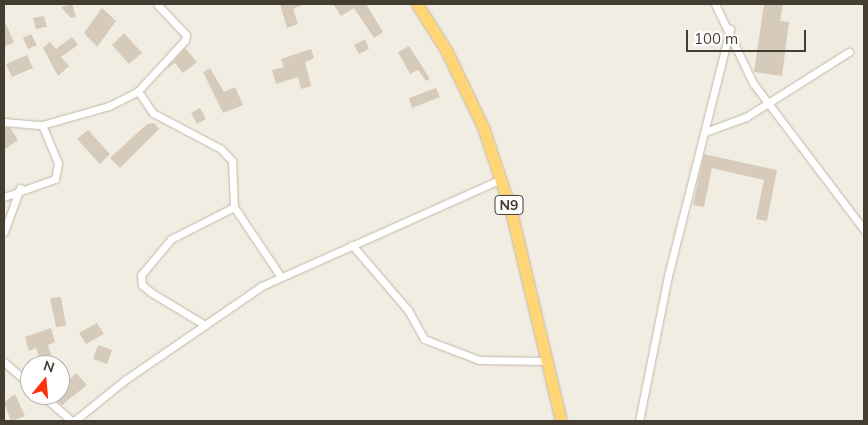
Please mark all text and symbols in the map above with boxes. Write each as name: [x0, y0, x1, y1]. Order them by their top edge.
scale bar: [688, 20, 808, 52]
text: 100 m: [694, 29, 738, 48]
road number: N9: [494, 194, 524, 216]
north arrow: [20, 355, 70, 405]
text: N: [41, 356, 57, 377]

